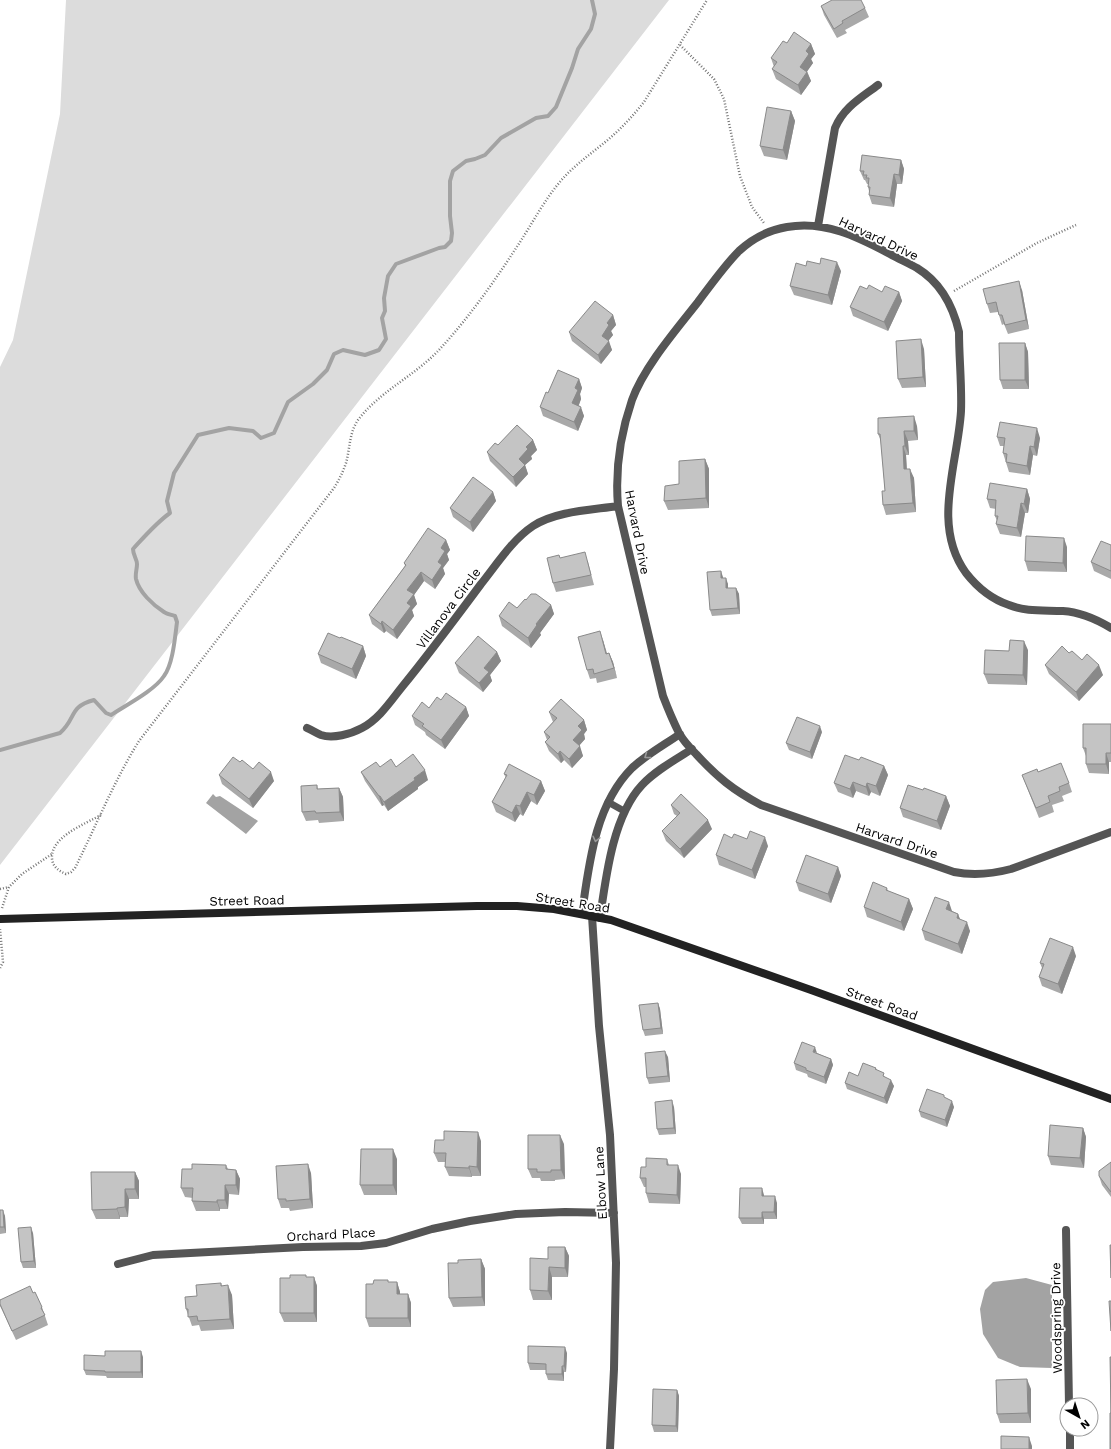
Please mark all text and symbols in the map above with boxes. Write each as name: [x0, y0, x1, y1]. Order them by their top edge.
street label: Harvard Drive: [837, 213, 921, 263]
street label: Harvard Drive: [622, 488, 653, 576]
street label: Villanova Circle: [413, 565, 484, 652]
one-way arrow: [645, 751, 652, 758]
street label: Harvard Drive: [854, 819, 940, 862]
one-way arrow: [592, 836, 600, 842]
street label: Street Road: [535, 889, 611, 916]
street label: Street Road: [209, 892, 285, 909]
street label: Street Road: [844, 984, 920, 1023]
street label: Elbow Lane: [591, 1146, 610, 1220]
street label: Orchard Place: [286, 1225, 376, 1244]
street label: Woodspring Drive: [1048, 1262, 1065, 1374]
north arrow: [1059, 1397, 1099, 1437]
text: N: [1078, 1417, 1092, 1432]

